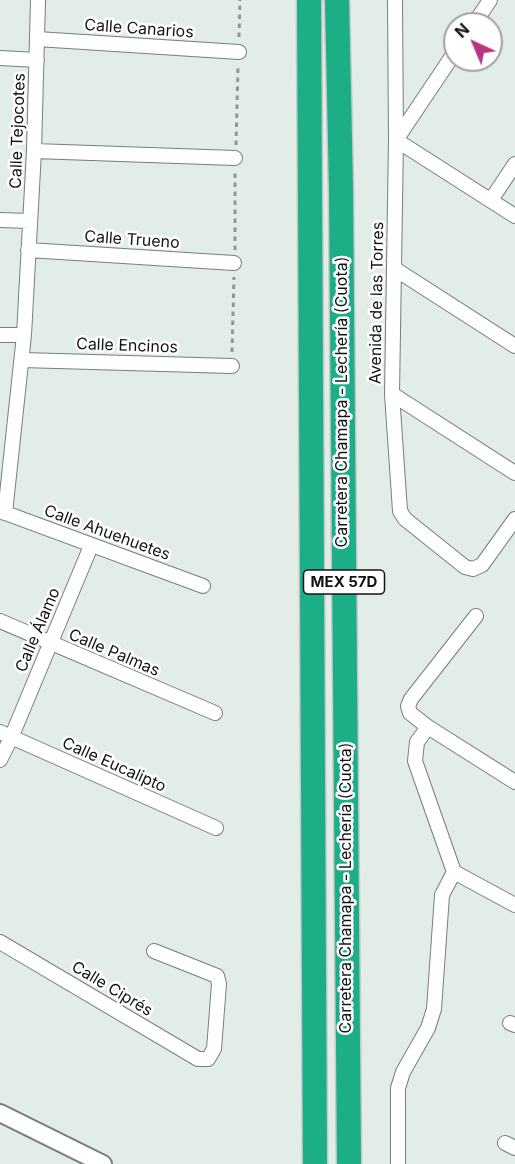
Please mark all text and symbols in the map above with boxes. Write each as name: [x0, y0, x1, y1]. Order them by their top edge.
north arrow: [443, 12, 503, 72]
street label: Calle Canarios: [84, 16, 194, 42]
text: N: [451, 19, 473, 42]
street label: Calle Tejocotes: [6, 73, 30, 189]
street label: Avenida de las Torres: [366, 222, 388, 384]
street label: Calle Trueno: [84, 227, 180, 253]
street label: Carretera Chamapa - Lechería (Cuota): [332, 256, 352, 548]
street label: Calle Encinos: [76, 335, 178, 357]
street label: Calle Ahuehuetes: [41, 501, 173, 565]
road number: MEX 57D: [304, 570, 385, 594]
street label: Calle Álamo: [12, 585, 64, 675]
street label: Calle Palmas: [66, 625, 162, 681]
street label: Calle Eucalipto: [59, 733, 169, 797]
street label: Carretera Chamapa - Lechería (Cuota): [336, 742, 356, 1034]
street label: Calle Ciprés: [68, 957, 156, 1021]

